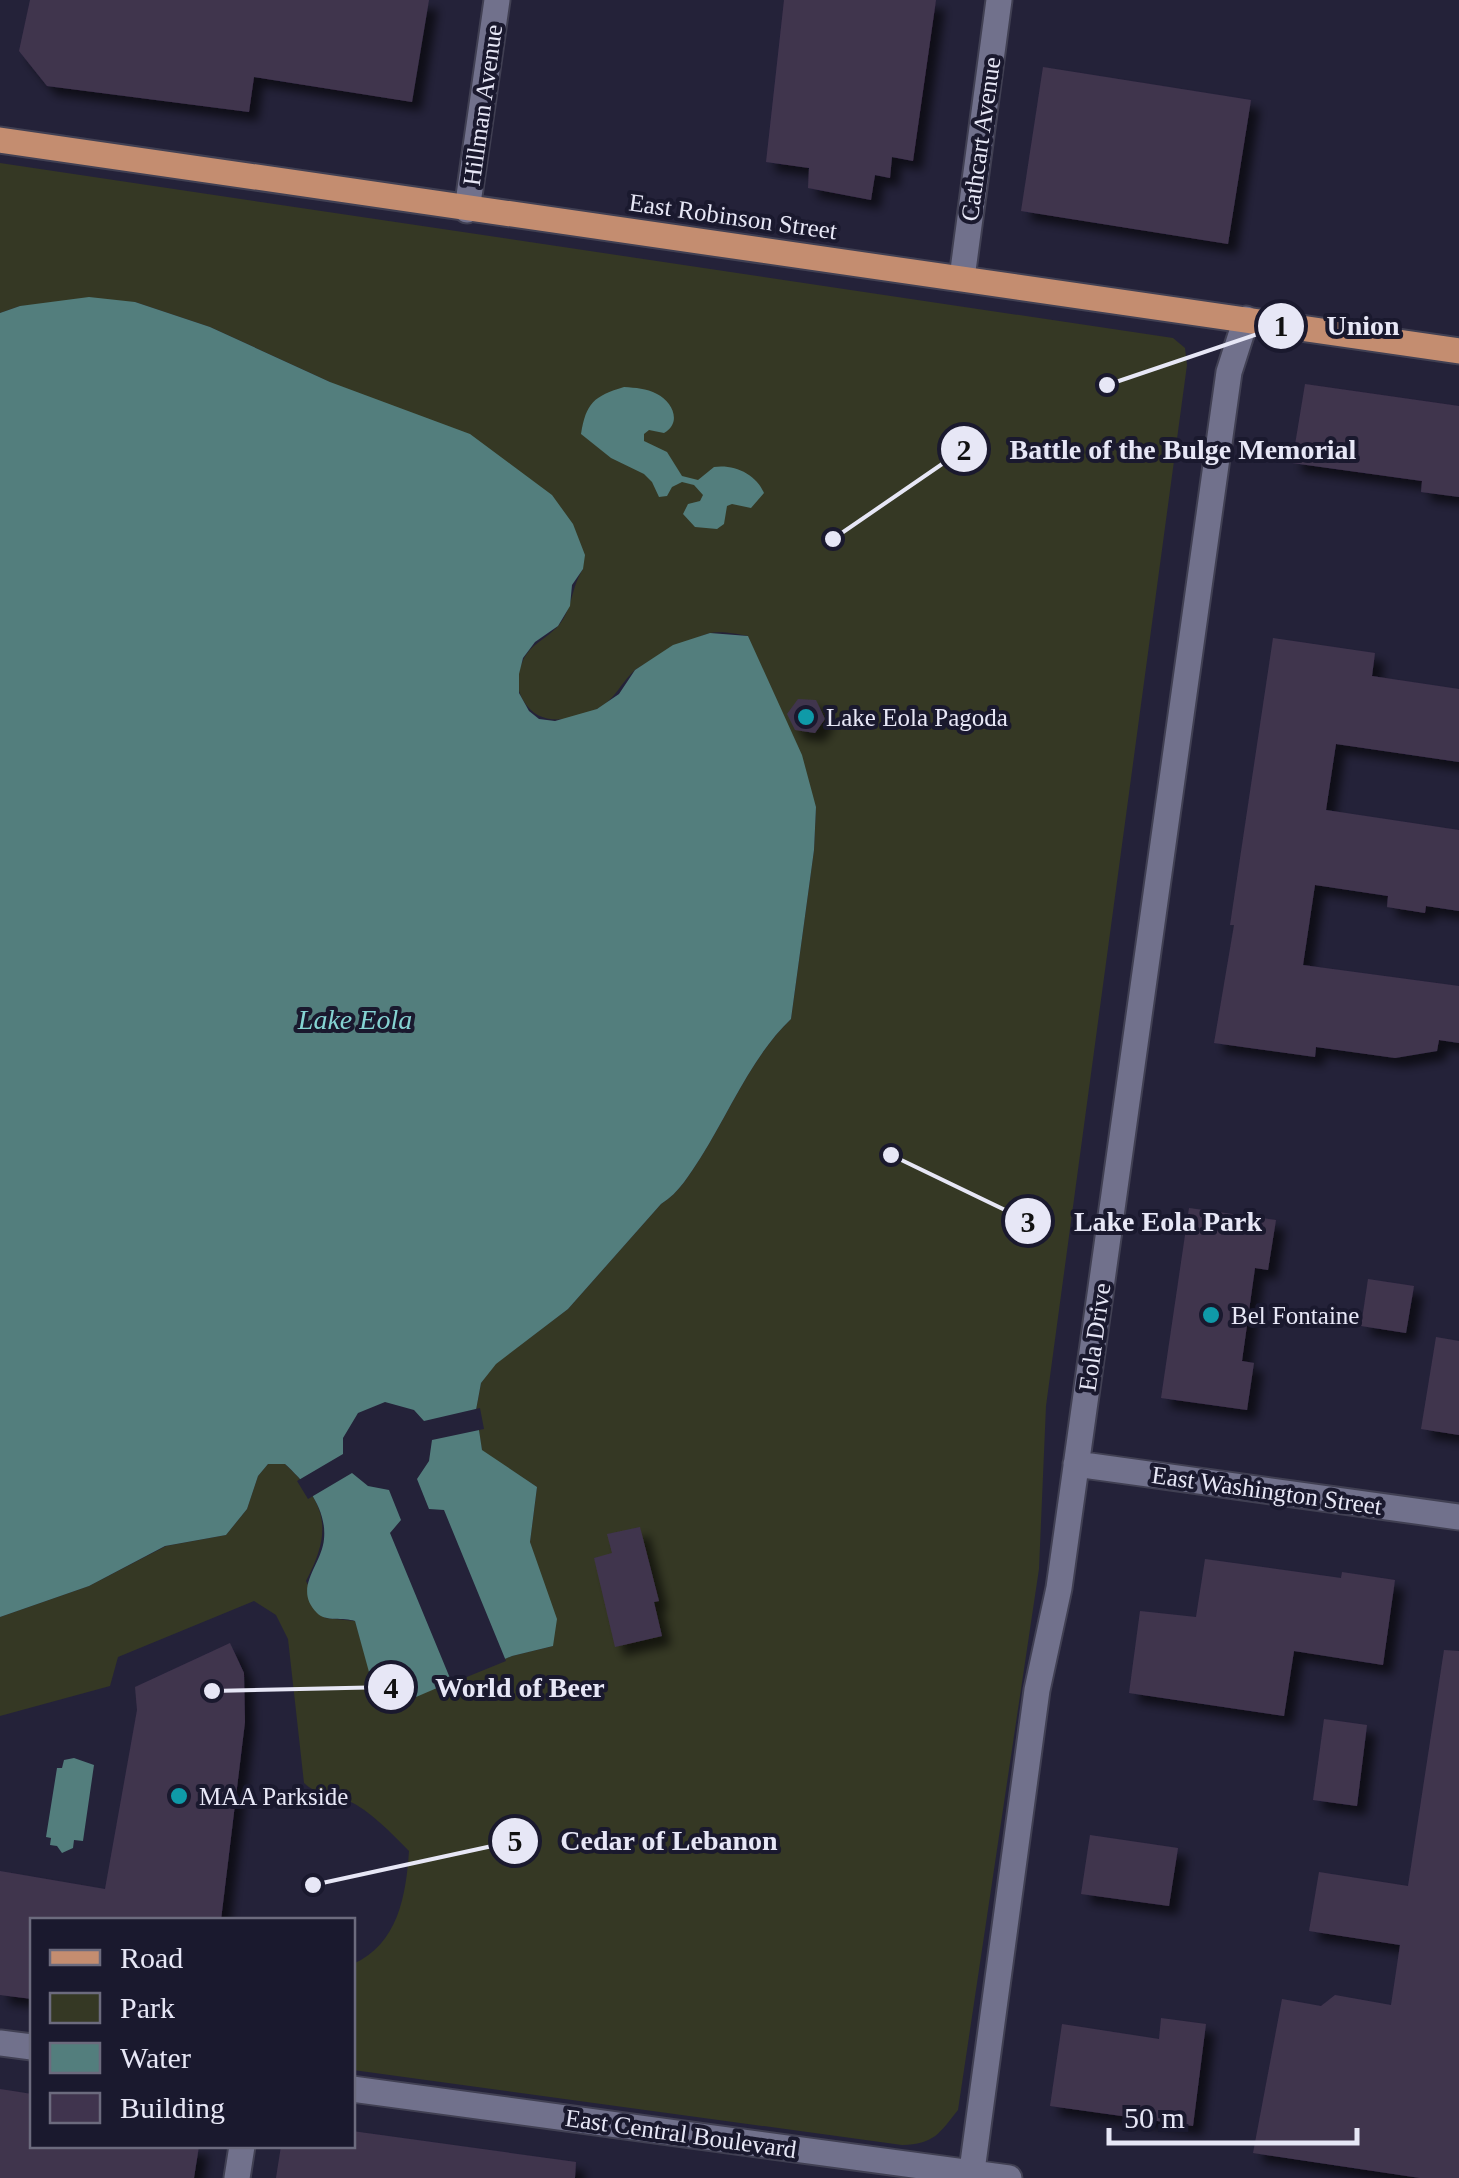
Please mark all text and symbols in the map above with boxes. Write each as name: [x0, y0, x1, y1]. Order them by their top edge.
street label: Hillman Avenue: [458, 23, 507, 188]
street label: Cathcart Avenue: [956, 55, 1005, 223]
street label: East Robinson Street: [627, 189, 839, 244]
callout: Union: [1256, 297, 1419, 355]
text: 1: [1274, 309, 1289, 342]
text: Union: [1326, 310, 1400, 341]
callout: Battle of the Bulge Memorial: [939, 420, 1376, 478]
text: 2: [957, 433, 972, 466]
text: Battle of the Bulge Memorial: [1010, 434, 1357, 465]
place label: Lake Eola Pagoda: [826, 704, 1008, 731]
marker: Lake Eola Pagoda: [795, 706, 817, 728]
water label: Lake Eola: [297, 1004, 412, 1035]
callout: Lake Eola Park: [1003, 1192, 1282, 1250]
text: 3: [1021, 1205, 1036, 1238]
text: Lake Eola Park: [1074, 1206, 1263, 1237]
street label: Eola Drive: [1074, 1281, 1115, 1393]
place label: Bel Fontaine: [1231, 1302, 1359, 1329]
marker: Bel Fontaine: [1200, 1304, 1222, 1326]
street label: East Washington Street: [1150, 1461, 1384, 1520]
callout: World of Beer: [366, 1658, 625, 1716]
text: 4: [384, 1671, 399, 1704]
text: World of Beer: [435, 1672, 605, 1703]
place label: MAA Parkside: [199, 1783, 348, 1810]
marker: MAA Parkside: [168, 1785, 190, 1807]
callout: Cedar of Lebanon: [490, 1812, 798, 1870]
text: 5: [508, 1824, 523, 1857]
text: Cedar of Lebanon: [560, 1825, 778, 1856]
legend: [30, 1918, 355, 2148]
text: Road: [120, 1941, 183, 1974]
text: Park: [120, 1991, 175, 2024]
text: Water: [120, 2041, 191, 2074]
scale bar: [1109, 2083, 1356, 2145]
text: Building: [120, 2091, 225, 2124]
text: 50 m: [1124, 2101, 1185, 2134]
street label: East Central Boulevard: [564, 2104, 799, 2163]

